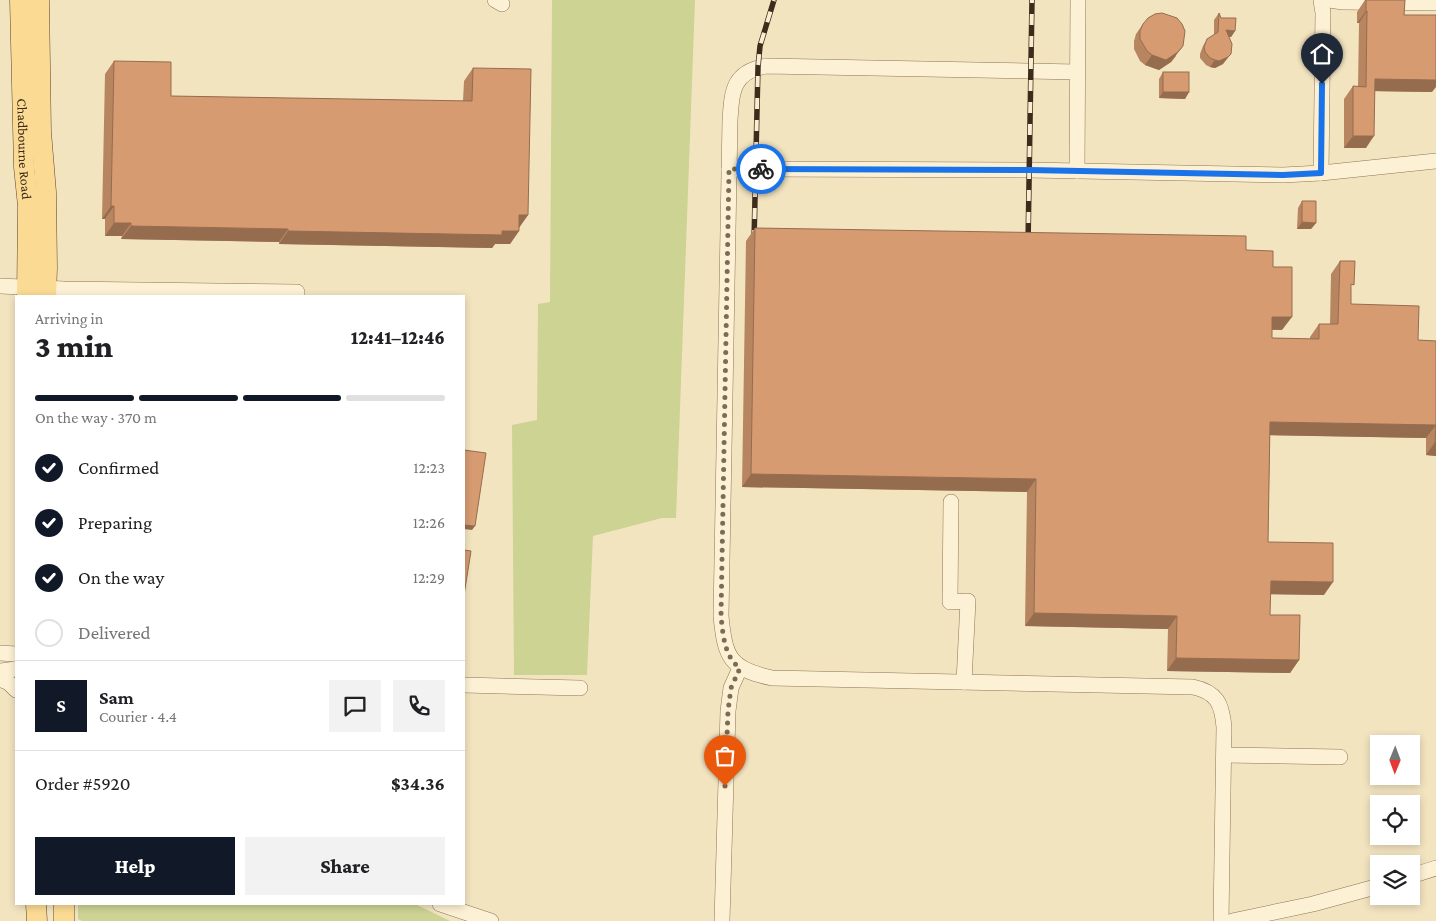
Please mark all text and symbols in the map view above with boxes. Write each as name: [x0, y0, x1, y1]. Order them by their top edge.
pin: [1301, 33, 1343, 84]
icon: home: [1308, 40, 1336, 68]
street label: Chadbourne Road: [14, 98, 35, 201]
courier: [736, 144, 786, 194]
icon: bike: [747, 155, 775, 183]
text: Arriving in: [35, 310, 103, 327]
text: 12:41–12:46: [351, 327, 445, 348]
text: 3 min: [35, 328, 113, 364]
text: On the way · 370 m: [35, 409, 157, 426]
icon: check: [35, 454, 63, 482]
text: Confirmed: [78, 457, 159, 478]
text: 12:23: [413, 459, 445, 476]
icon: check: [35, 509, 63, 537]
text: Preparing: [78, 512, 152, 533]
text: 12:26: [413, 514, 445, 531]
icon: check: [35, 564, 63, 592]
text: On the way: [78, 567, 164, 588]
text: 12:29: [413, 569, 445, 586]
text: Delivered: [78, 622, 151, 643]
button: chat: [329, 680, 381, 732]
button: phone: [393, 680, 445, 732]
text: Sam: [99, 687, 134, 708]
text: S: [56, 695, 66, 716]
text: Courier · 4.4: [99, 708, 177, 725]
pin: [704, 735, 746, 786]
north arrow: [1370, 735, 1420, 785]
map controls: [1370, 735, 1420, 905]
icon: bag: [711, 742, 739, 770]
text: Order #5920: [35, 773, 130, 794]
text: $34.36: [391, 773, 445, 794]
button: locate: [1370, 795, 1420, 845]
button: Help: [35, 837, 235, 895]
button: Share: [245, 837, 445, 895]
button: layers: [1370, 855, 1420, 905]

